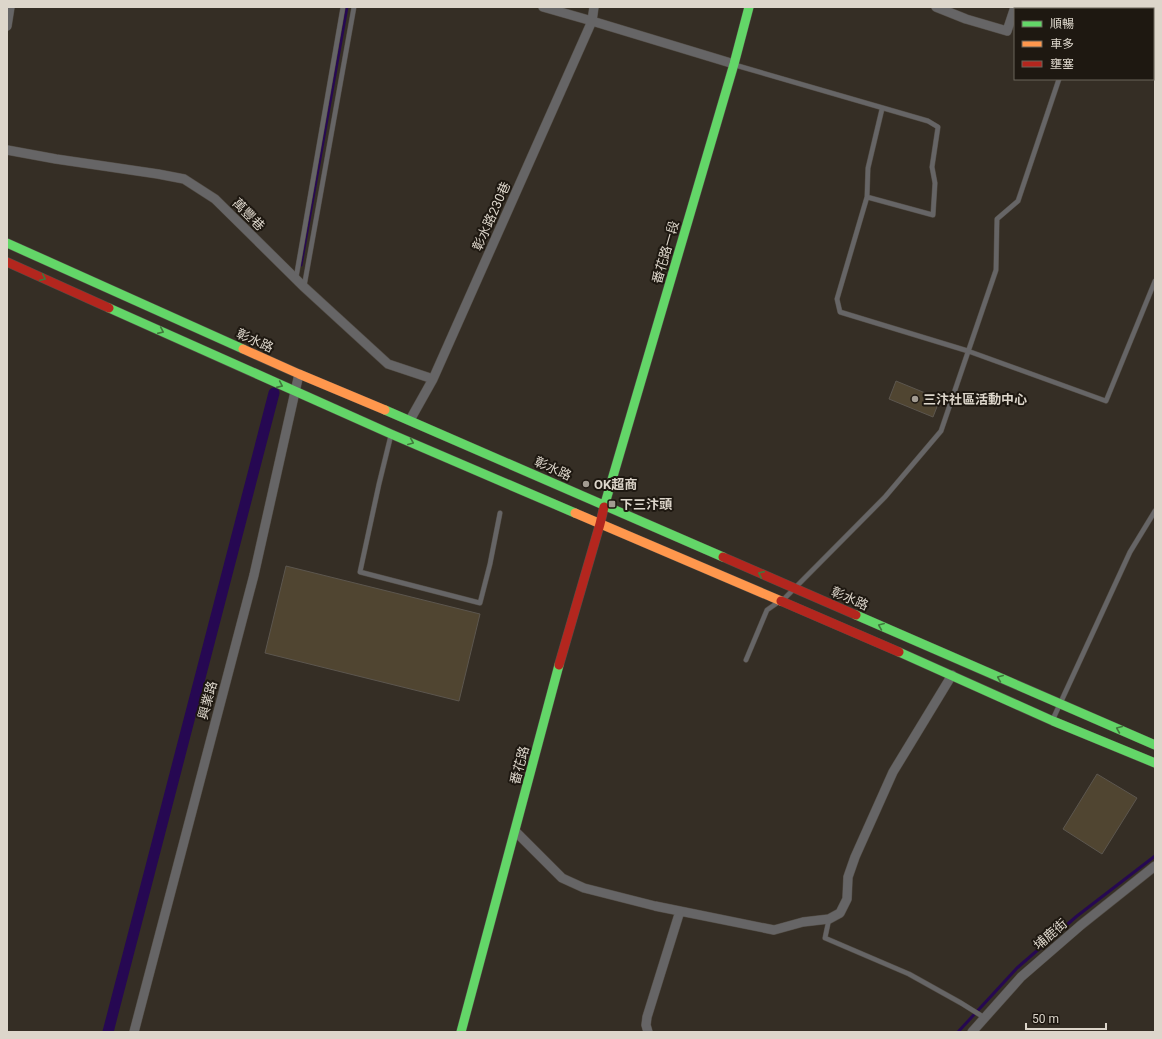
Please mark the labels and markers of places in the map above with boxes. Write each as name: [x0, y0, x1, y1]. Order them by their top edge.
place label: 三汴社區活動中心: [923, 392, 1027, 407]
marker: 三汴社區活動中心: [910, 394, 920, 404]
place label: OK超商: [594, 477, 637, 492]
marker: OK超商: [581, 479, 591, 489]
place label: 下三汴頭: [620, 497, 673, 512]
marker: 下三汴頭: [607, 499, 617, 509]

